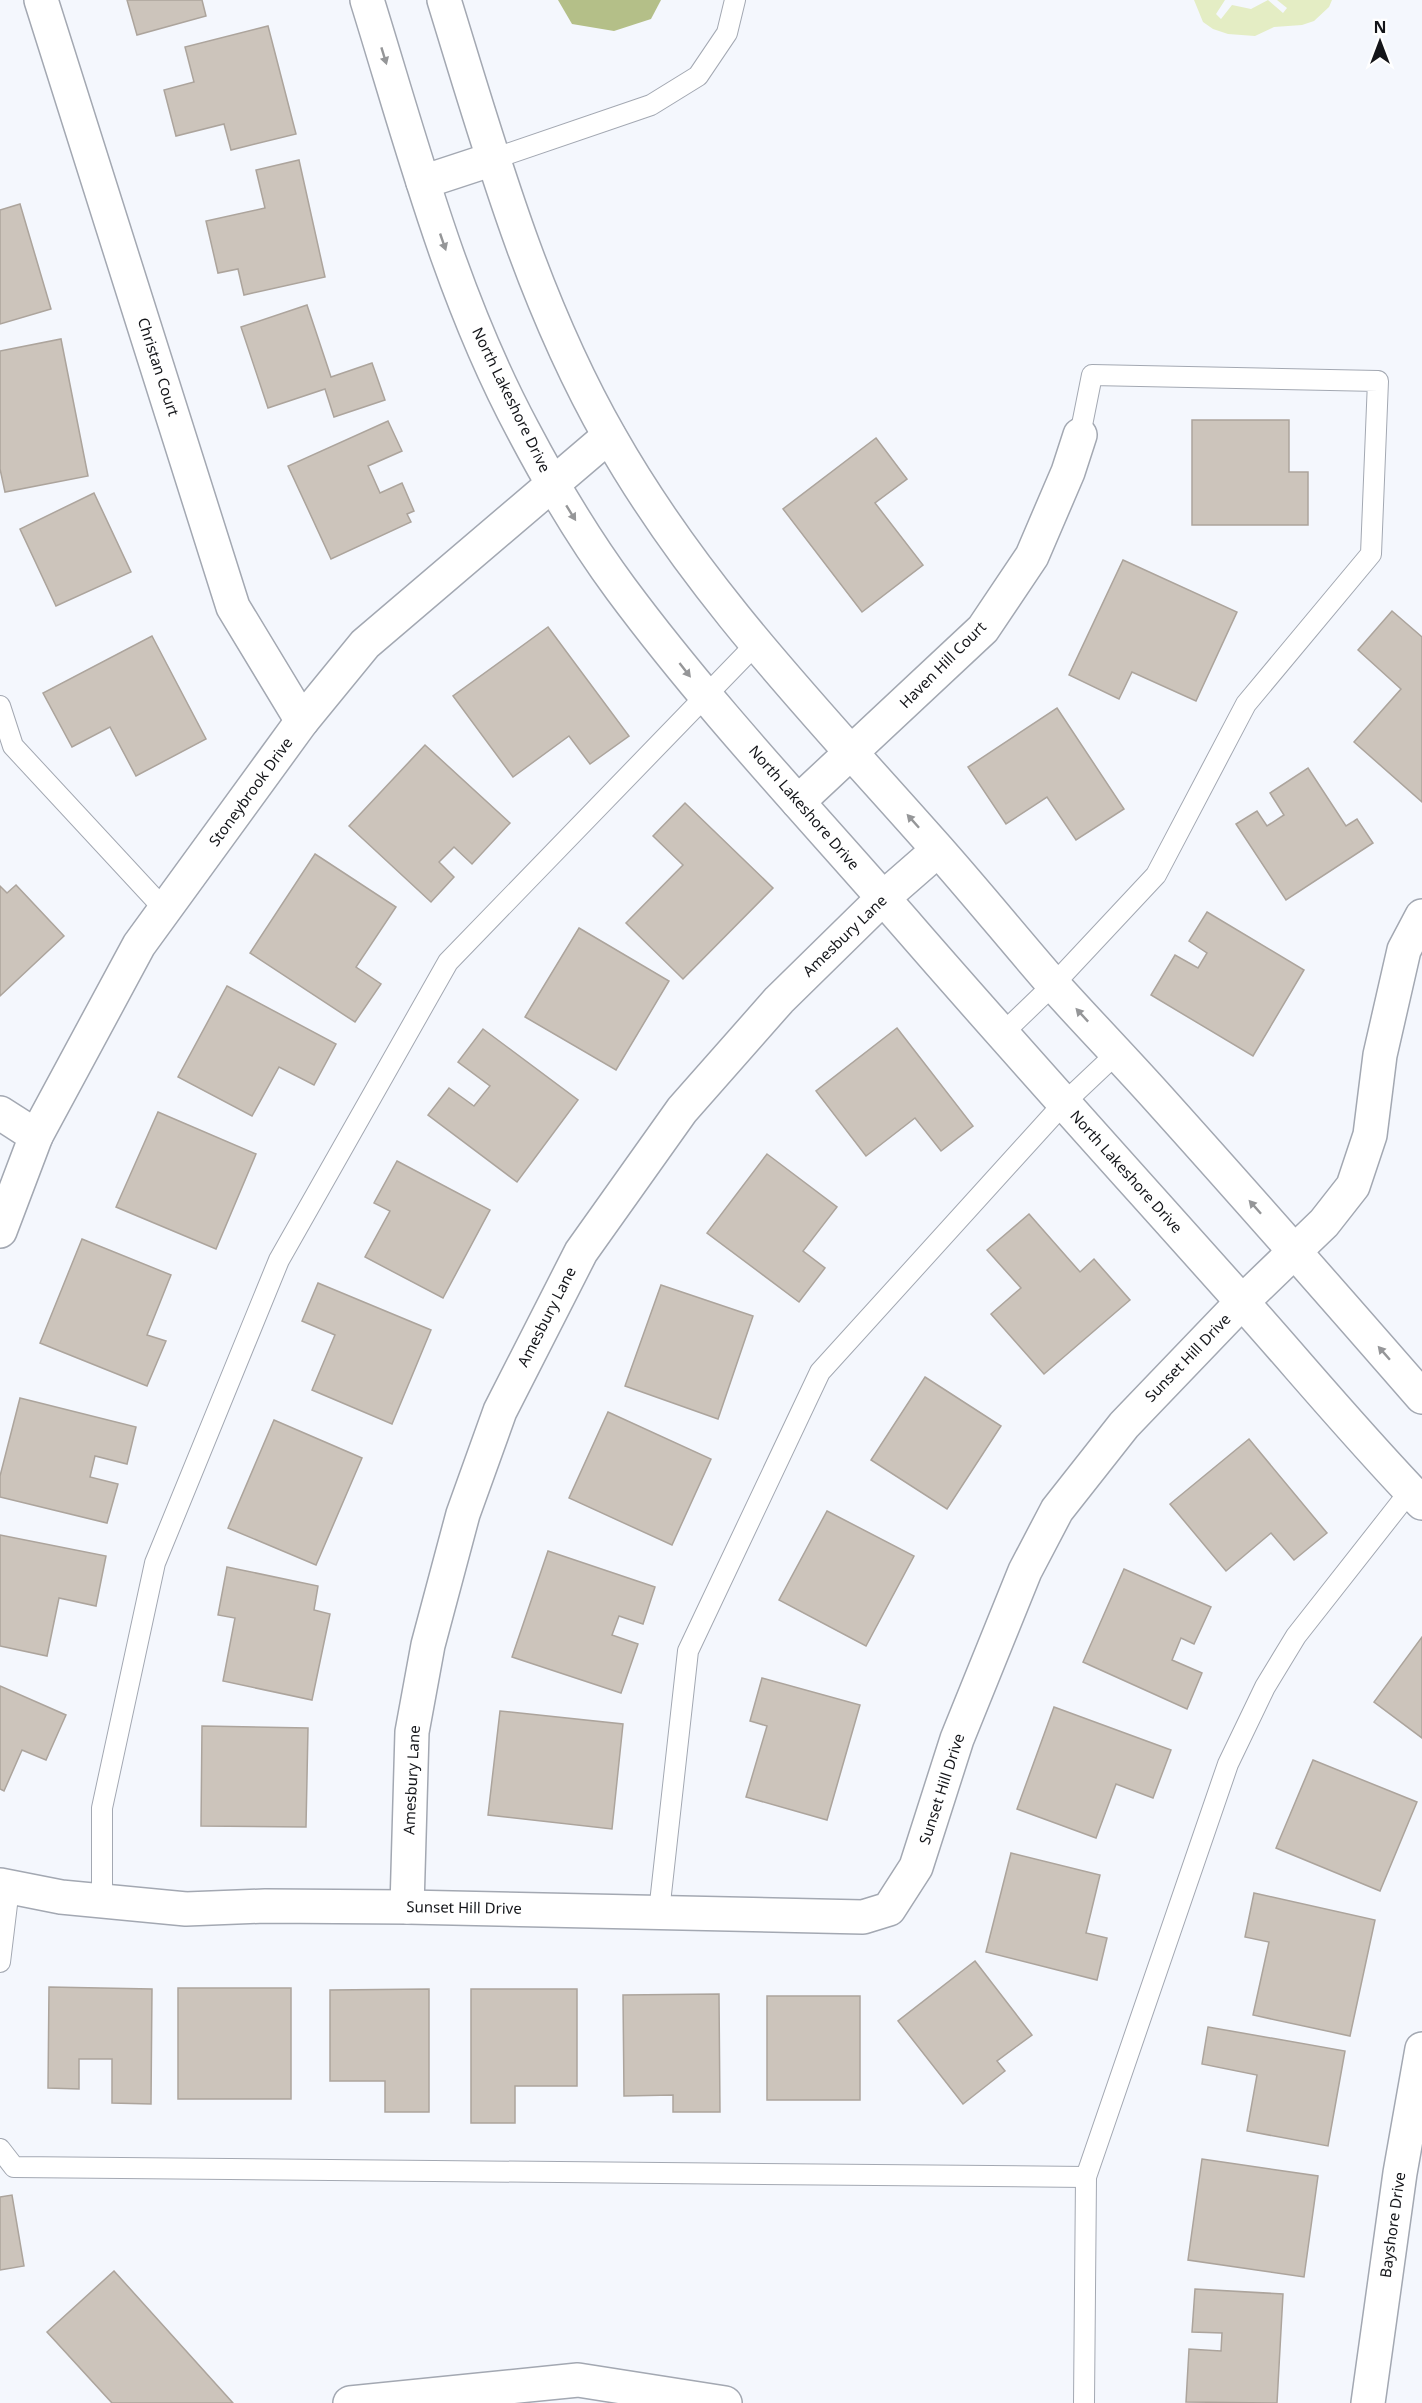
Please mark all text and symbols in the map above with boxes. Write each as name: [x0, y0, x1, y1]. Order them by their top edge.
north arrow: [1350, 12, 1410, 72]
text: N: [1373, 16, 1387, 38]
one-way arrow: [380, 47, 389, 65]
one-way arrow: [439, 233, 449, 251]
street label: Christan Court: [134, 315, 184, 419]
street label: North Lakeshore Drive: [468, 324, 556, 475]
one-way arrow: [565, 505, 576, 521]
street label: Haven Hill Court: [895, 616, 990, 712]
one-way arrow: [679, 662, 692, 678]
street label: Stoneybrook Drive: [204, 733, 297, 850]
street label: North Lakeshore Drive: [745, 741, 864, 874]
one-way arrow: [907, 814, 920, 829]
street label: Amesbury Lane: [798, 890, 891, 981]
one-way arrow: [1076, 1008, 1089, 1023]
street label: North Lakeshore Drive: [1066, 1106, 1187, 1237]
one-way arrow: [1249, 1200, 1262, 1215]
street label: Amesbury Lane: [512, 1263, 580, 1370]
street label: Sunset Hill Drive: [1140, 1309, 1235, 1406]
one-way arrow: [1378, 1346, 1391, 1361]
street label: Amesbury Lane: [398, 1725, 424, 1835]
street label: Sunset Hill Drive: [914, 1731, 968, 1847]
street label: Sunset Hill Drive: [406, 1896, 522, 1918]
street label: Bayshore Drive: [1375, 2171, 1409, 2279]

